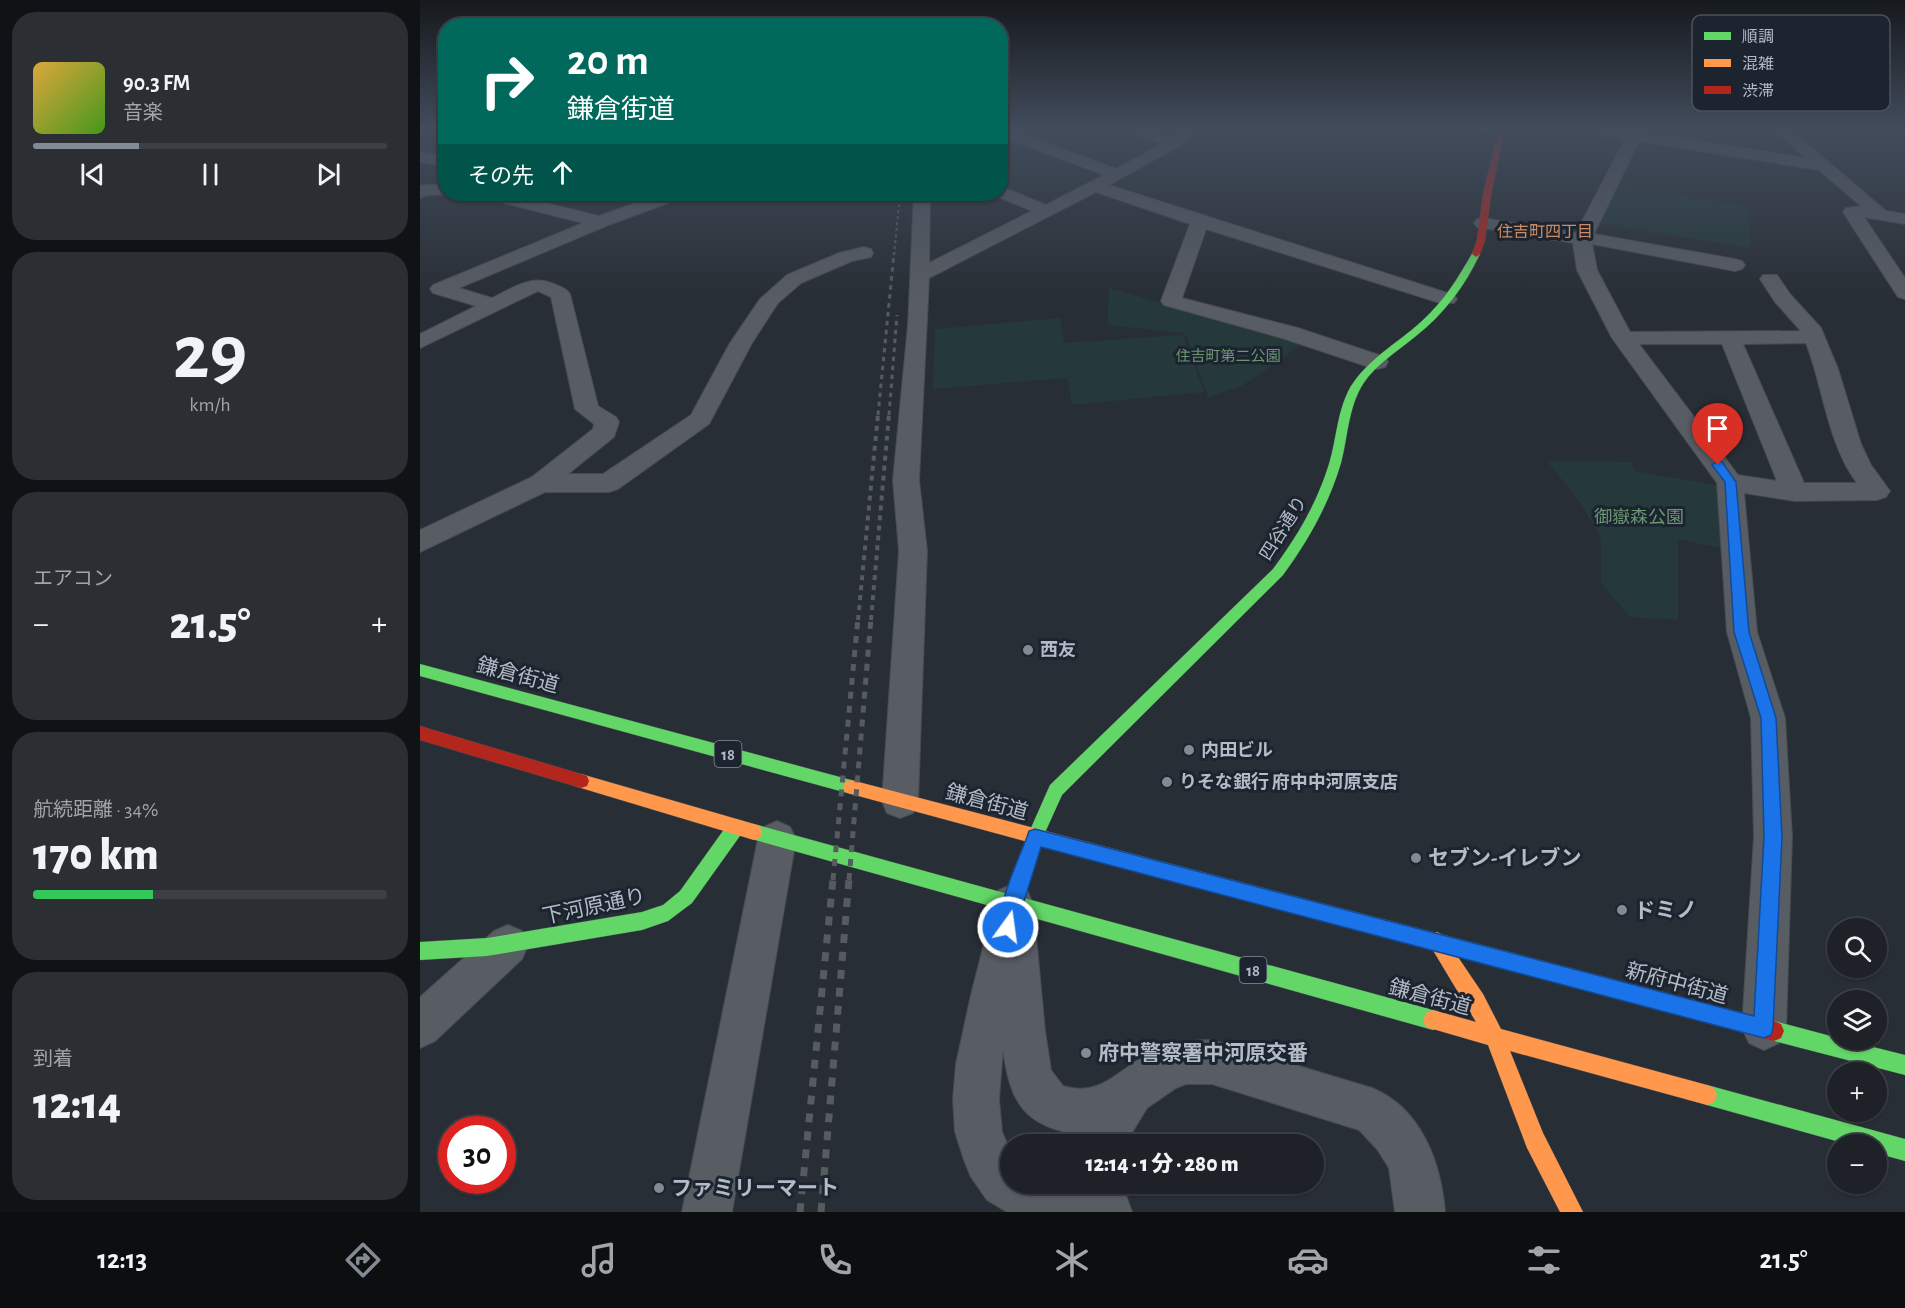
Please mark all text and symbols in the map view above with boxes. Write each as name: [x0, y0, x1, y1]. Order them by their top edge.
legend: [1692, 15, 1890, 111]
text: 順調: [1742, 29, 1774, 45]
text: 20 m: [567, 40, 649, 82]
icon: right: [468, 42, 546, 120]
text: 混雑: [1742, 55, 1774, 72]
text: 90.3 FM: [123, 72, 190, 94]
text: 渋滞: [1742, 83, 1774, 99]
text: 鎌倉街道: [567, 96, 675, 123]
text: 音楽: [123, 103, 163, 123]
icon: ahead: [546, 156, 579, 189]
icon: previous: [76, 158, 109, 191]
icon: pause: [194, 158, 227, 191]
icon: next: [312, 158, 345, 191]
text: その先: [468, 165, 534, 187]
district label: 住吉町四丁目: [1497, 223, 1593, 240]
text: 29: [173, 315, 247, 393]
park label: 住吉町第二公園: [1175, 348, 1281, 364]
text: km/h: [189, 395, 231, 415]
pin: [1692, 403, 1743, 465]
icon: arrive: [1701, 412, 1734, 445]
street label: 四谷通り: [1256, 493, 1311, 564]
park label: 御嶽森公園: [1594, 507, 1684, 527]
text: エアコン: [33, 569, 113, 589]
text: 21.5°: [169, 602, 251, 647]
text: −: [33, 608, 49, 641]
text: +: [371, 608, 387, 641]
place label: 西友: [1040, 641, 1076, 660]
marker: 西友: [1021, 643, 1035, 657]
street label: 鎌倉街道: [475, 654, 561, 696]
place label: 内田ビル: [1201, 740, 1273, 760]
road number: 18: [714, 741, 742, 767]
marker: 内田ビル: [1182, 743, 1196, 757]
place label: りそな銀行 府中中河原支店: [1179, 771, 1398, 792]
marker: りそな銀行 府中中河原支店: [1160, 775, 1174, 789]
street label: 鎌倉街道: [944, 781, 1030, 823]
text: 航続距離 · 34%: [33, 800, 159, 820]
text: 170 km: [33, 833, 159, 878]
place label: セブン-イレブン: [1428, 846, 1581, 869]
marker: セブン-イレブン: [1409, 851, 1423, 865]
street label: 下河原通り: [540, 884, 648, 928]
position arrow: [976, 895, 1040, 959]
place label: ドミノ: [1634, 900, 1697, 921]
marker: ドミノ: [1615, 903, 1629, 917]
map controls: [1827, 918, 1887, 1194]
button: search: [1827, 918, 1887, 978]
road number: 18: [1240, 957, 1266, 983]
street label: 新府中街道: [1623, 959, 1731, 1007]
street label: 鎌倉街道: [1387, 976, 1473, 1018]
button: layers: [1827, 990, 1887, 1050]
place label: 府中警察署中河原交番: [1098, 1042, 1308, 1064]
marker: 府中警察署中河原交番: [1079, 1046, 1093, 1060]
text: 到着: [33, 1049, 73, 1069]
button: +: [1827, 1062, 1887, 1122]
text: 12:14: [33, 1082, 121, 1127]
speed limit sign: 30: [438, 1116, 516, 1194]
button: −: [1827, 1134, 1887, 1194]
text: 12:14 · 1 分 · 280 m: [1085, 1153, 1239, 1175]
place label: ファミリーマート: [671, 1178, 839, 1199]
marker: ファミリーマート: [652, 1181, 666, 1195]
icon: directions: [342, 1239, 384, 1281]
icon: music: [578, 1239, 620, 1281]
icon: phone: [814, 1239, 856, 1281]
icon: climate: [1051, 1239, 1093, 1281]
icon: car: [1287, 1239, 1329, 1281]
icon: filters: [1523, 1239, 1565, 1281]
text: 12:13: [97, 1246, 147, 1273]
text: 21.5°: [1760, 1246, 1808, 1273]

